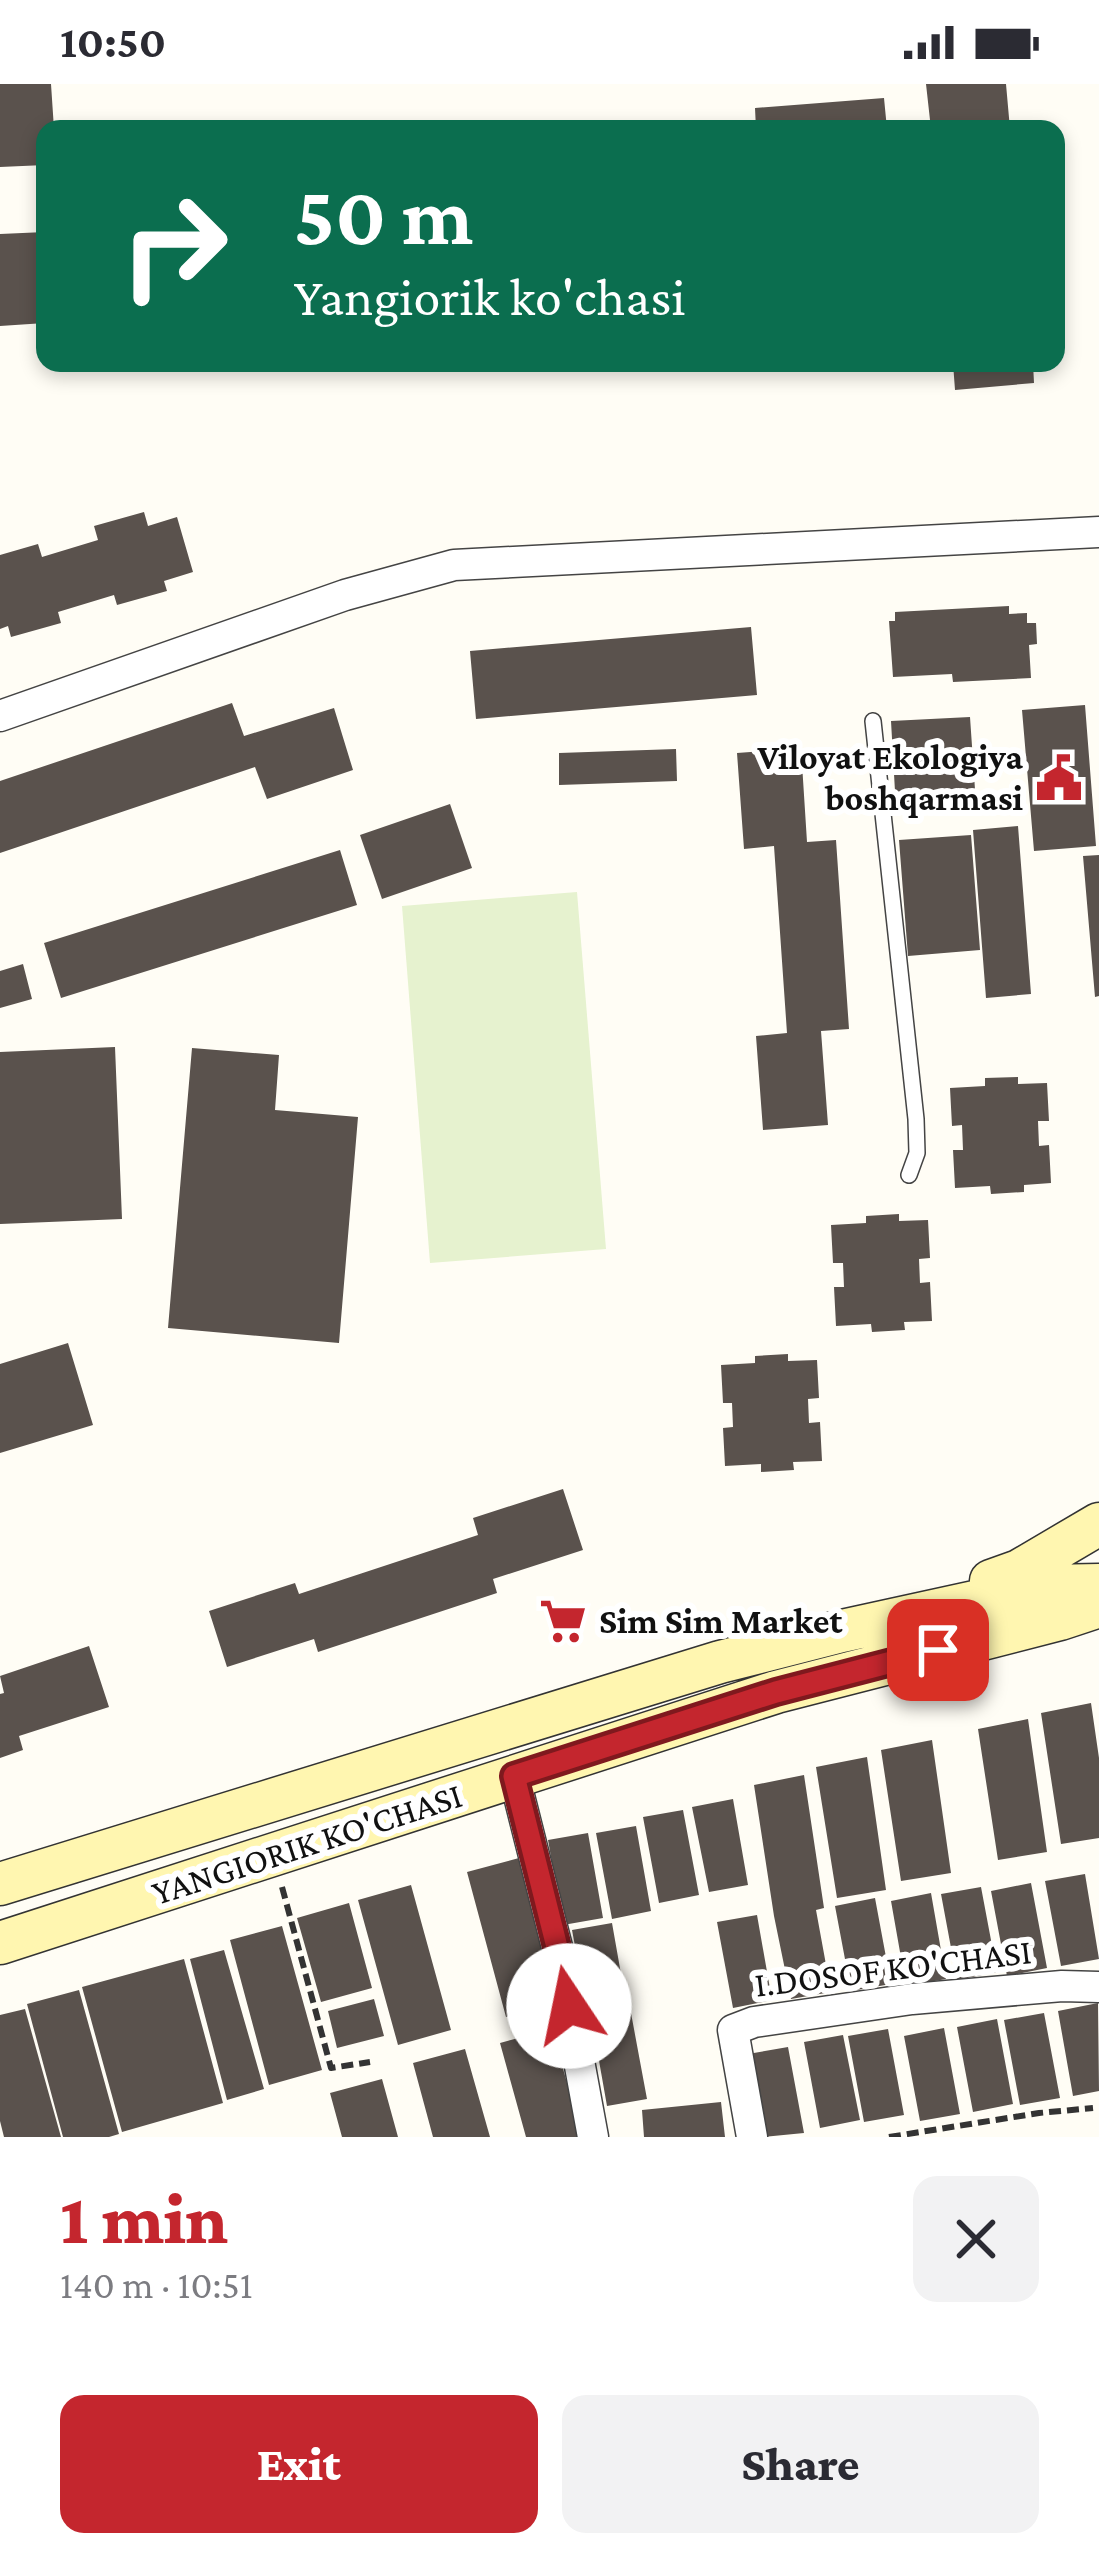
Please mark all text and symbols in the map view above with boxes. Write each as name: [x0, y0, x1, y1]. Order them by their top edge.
text: 10:50: [60, 17, 166, 67]
icon: right: [96, 168, 252, 324]
text: 50 m: [294, 169, 473, 262]
text: Yangiorik ko'chasi: [294, 267, 686, 327]
place label: Viloyat Ekologiya boshqarmasi: [756, 737, 1024, 818]
public building icon: Viloyat Ekologiya boshqarmasi: [1034, 753, 1084, 803]
supermarket icon: Sim Sim Market: [538, 1596, 588, 1646]
pin: [887, 1599, 989, 1701]
place label: Sim Sim Market: [599, 1601, 843, 1641]
icon: arrive: [905, 1617, 971, 1683]
street label: YANGIORIK KO'CHASI: [147, 1775, 467, 1913]
street label: I.DOSOF KO'CHASI: [752, 1931, 1034, 2005]
position arrow: [506, 1943, 632, 2069]
button: close: [913, 2176, 1039, 2302]
text: 1 min: [60, 2178, 228, 2258]
text: 140 m · 10:51: [60, 2263, 253, 2306]
button: Exit: [60, 2395, 538, 2533]
button: Share: [562, 2395, 1039, 2533]

